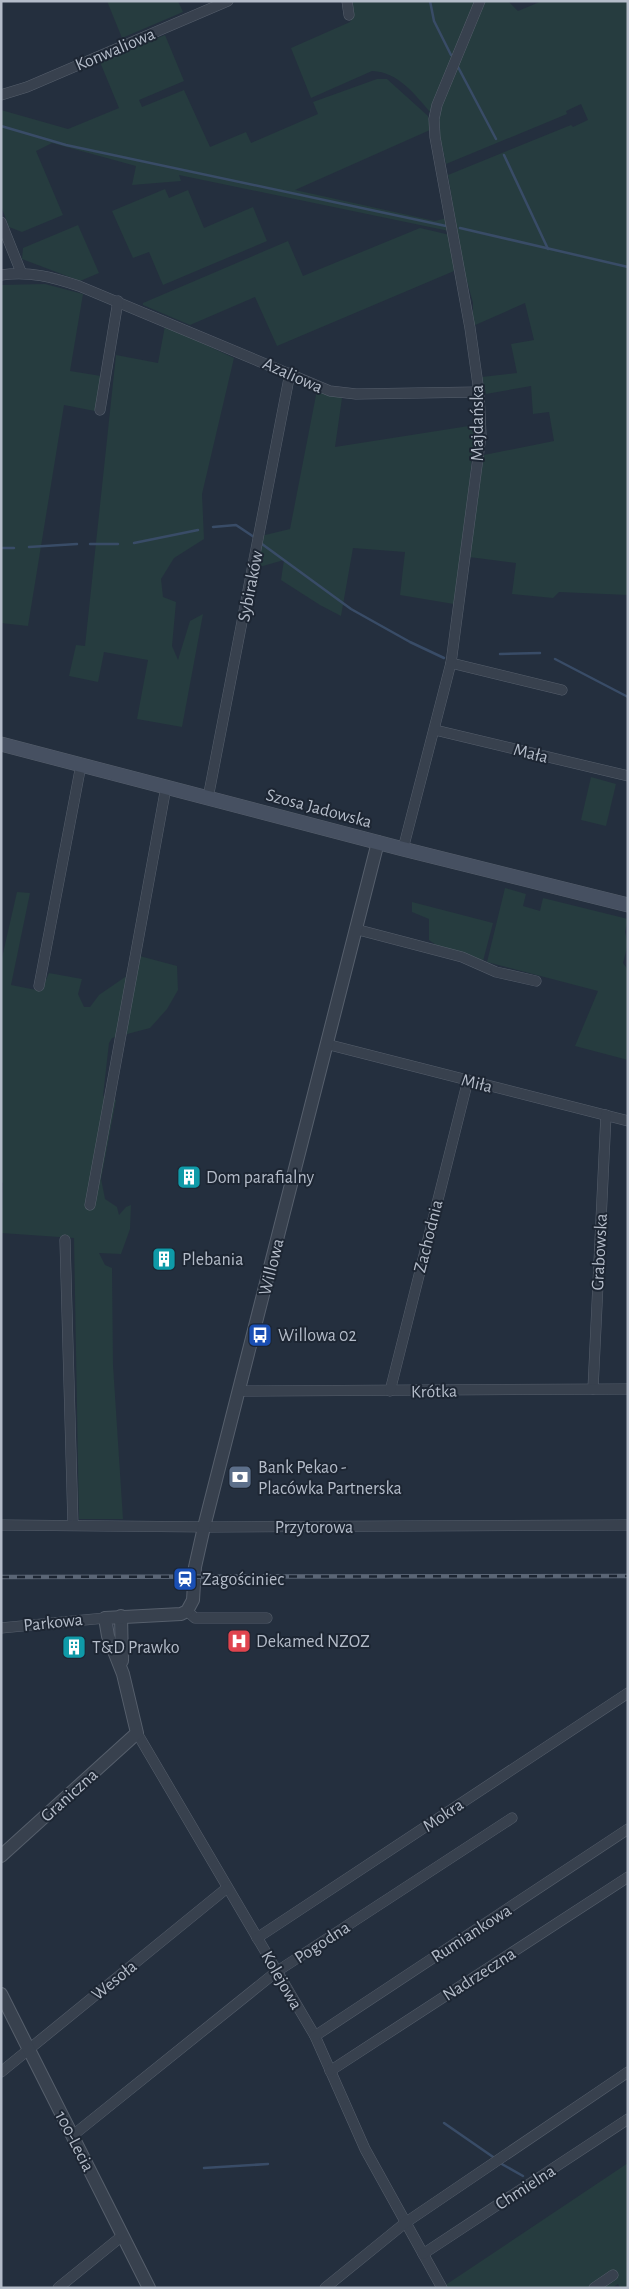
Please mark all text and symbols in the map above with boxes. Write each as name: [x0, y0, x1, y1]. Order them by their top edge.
street label: Konwaliowa: [73, 25, 158, 75]
street label: Azaliowa: [260, 355, 325, 397]
street label: Majdańska: [469, 385, 487, 461]
street label: Sybiraków: [235, 549, 267, 623]
street label: Mała: [511, 741, 550, 767]
street label: Szosa Jadowska: [264, 786, 374, 832]
street label: Miła: [459, 1071, 494, 1097]
building icon: Dom parafialny: [176, 1164, 202, 1190]
place label: Dom parafialny: [206, 1169, 314, 1187]
street label: Zachodnia: [411, 1198, 447, 1274]
street label: Grabowska: [589, 1213, 611, 1291]
street label: Willowa: [256, 1237, 288, 1298]
building icon: Plebania: [151, 1246, 177, 1272]
place label: Plebania: [182, 1251, 243, 1269]
bus stop icon: Willowa 02: [247, 1322, 273, 1348]
place label: Willowa 02: [278, 1327, 357, 1345]
street label: Krótka: [411, 1383, 457, 1401]
place label: Bank Pekao - Placówka Partnerska: [258, 1459, 402, 1498]
bank icon: Bank Pekao - Placówka Partnerska: [227, 1464, 253, 1490]
street label: Przytorowa: [275, 1519, 353, 1537]
station icon: Zagościniec: [172, 1566, 198, 1592]
place label: Zagościniec: [202, 1571, 284, 1589]
street label: Parkowa: [23, 1611, 84, 1635]
hospital icon: Dekamed NZOZ: [226, 1628, 252, 1654]
place label: Dekamed NZOZ: [256, 1633, 370, 1651]
building icon: T&D Prawko: [61, 1634, 87, 1660]
place label: T&D Prawko: [92, 1639, 180, 1657]
street label: Graniczna: [38, 1766, 102, 1826]
street label: Mokra: [420, 1796, 467, 1836]
street label: Rumiankowa: [428, 1901, 515, 1966]
street label: Pogodna: [292, 1918, 353, 1967]
street label: Nadrzeczna: [440, 1945, 519, 2005]
street label: Kolejowa: [257, 1948, 305, 2013]
street label: Wesoła: [89, 1957, 141, 2004]
street label: 100-Lecia: [51, 2108, 97, 2175]
street label: Chmielna: [492, 2162, 559, 2214]

